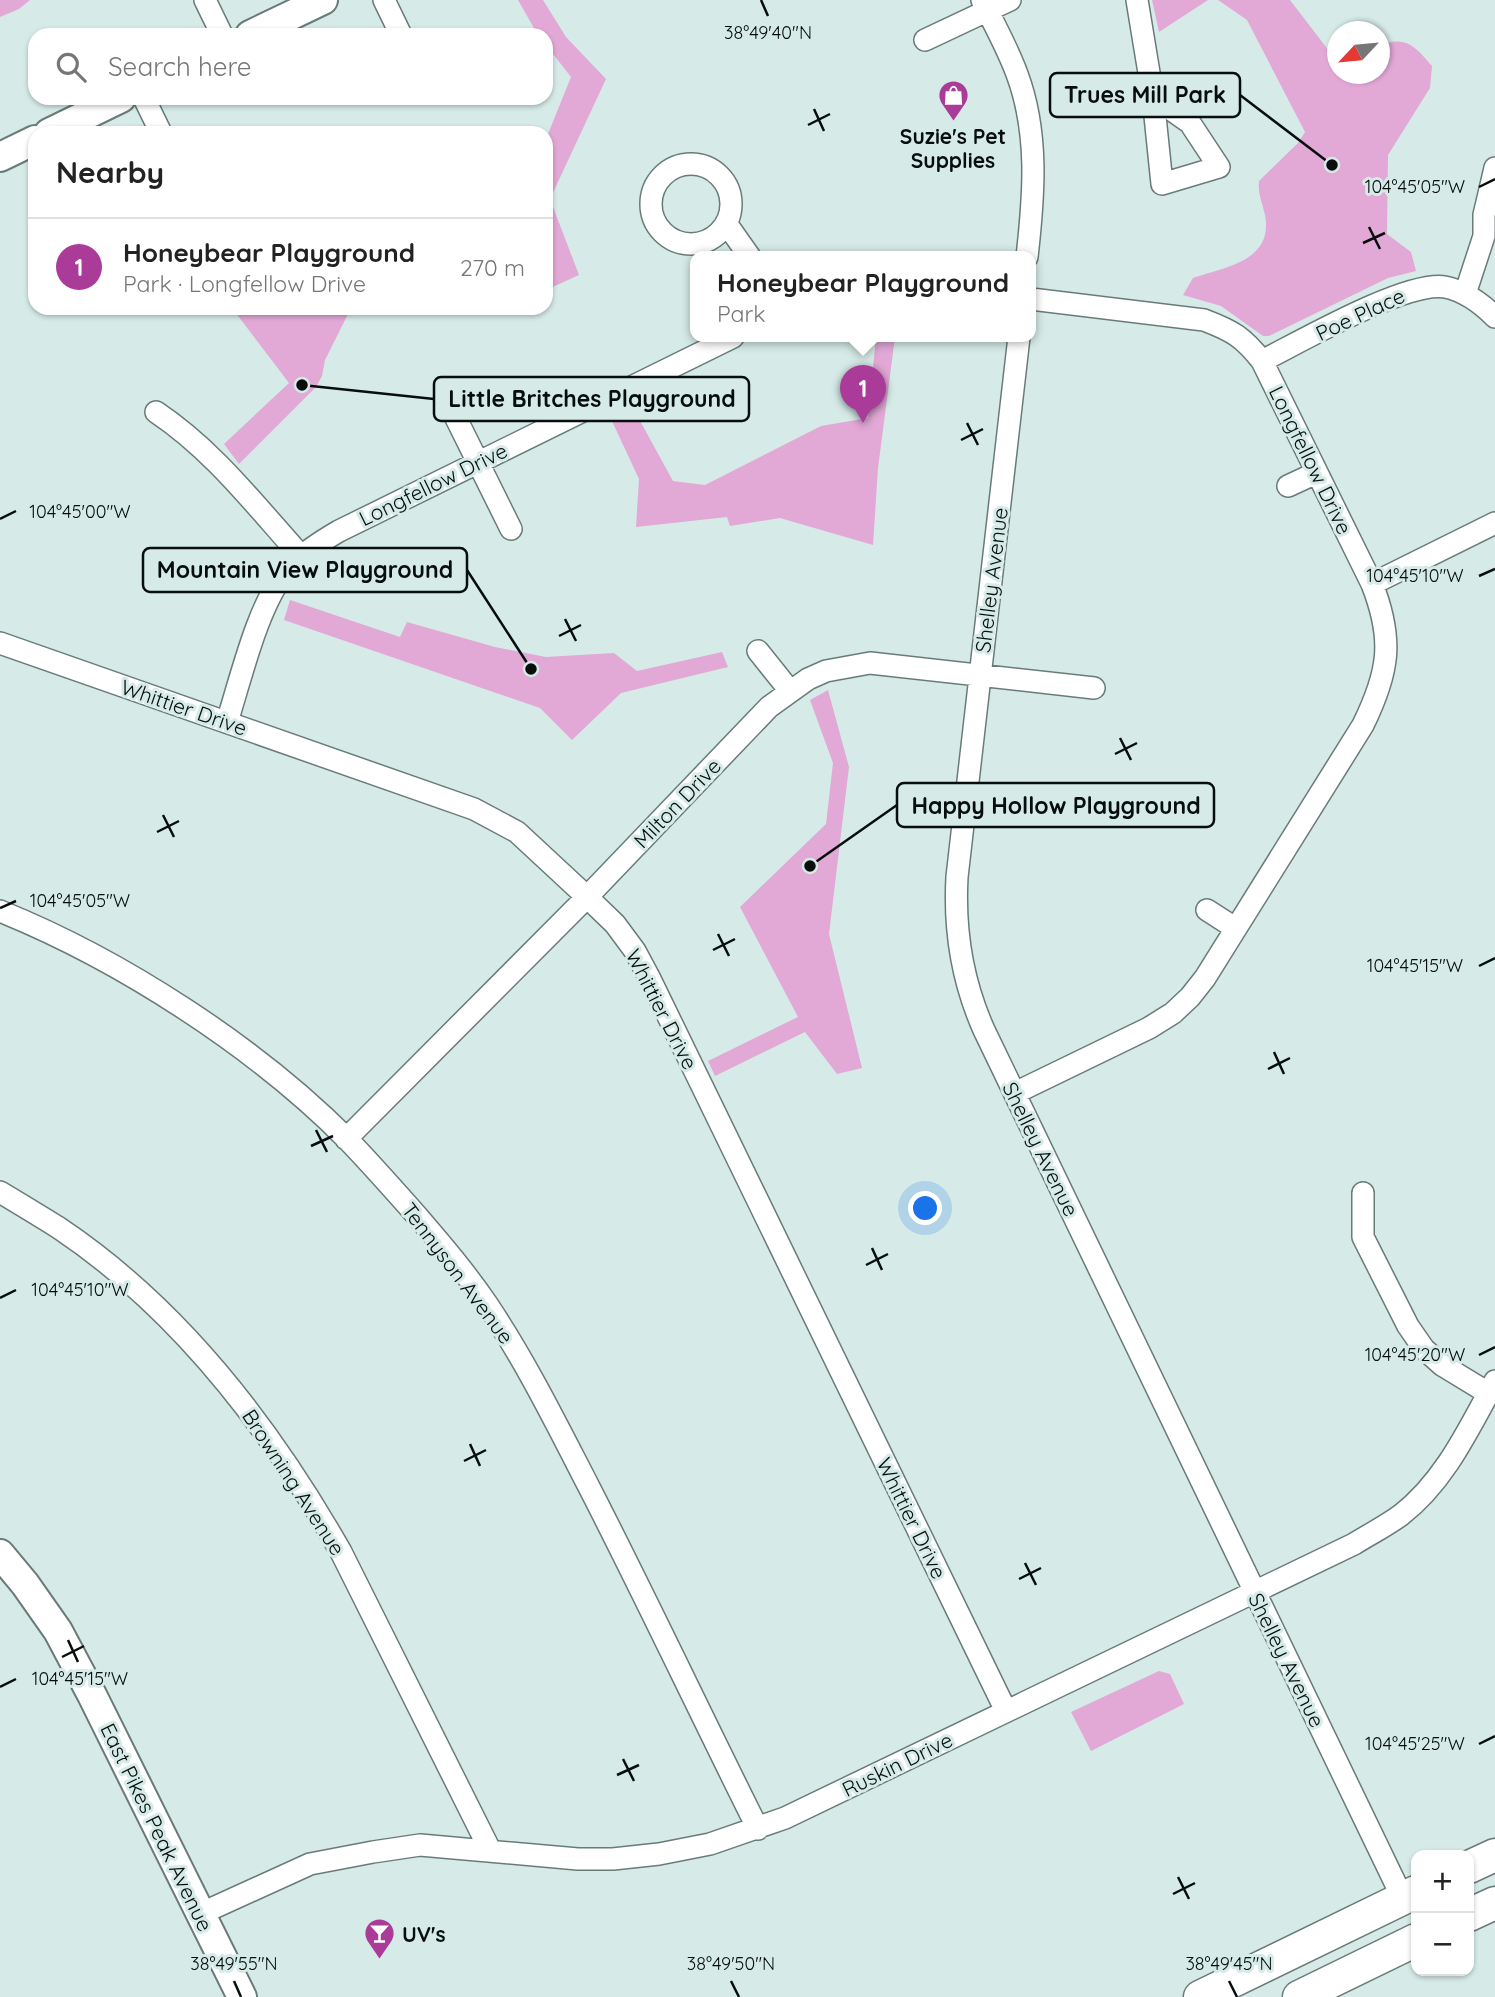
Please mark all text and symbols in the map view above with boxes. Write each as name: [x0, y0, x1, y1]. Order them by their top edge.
text: 38°49'40"N: [724, 21, 812, 44]
north arrow: [1327, 21, 1390, 84]
search box: [28, 28, 553, 105]
icon: search: [52, 48, 90, 86]
text: Search here: [108, 50, 252, 83]
callout: Trues Mill Park: [1050, 73, 1240, 117]
shop icon: Suzie's Pet Supplies: [936, 79, 970, 123]
text: Trues Mill Park: [1064, 80, 1226, 109]
place label: Suzie's Pet Supplies: [900, 123, 1006, 173]
text: Nearby: [56, 153, 164, 191]
text: 104°45'05"W: [1365, 175, 1465, 198]
text: Honeybear Playground: [123, 236, 415, 269]
popup: [690, 251, 1036, 342]
text: 1: [75, 253, 83, 282]
text: 270 m: [460, 253, 525, 282]
text: Honeybear Playground: [717, 266, 1009, 299]
text: Park · Longfellow Drive: [123, 269, 366, 298]
street label: Poe Place: [1311, 282, 1409, 346]
text: Park: [717, 299, 766, 328]
pin: 1: [840, 365, 886, 423]
callout: Little Britches Playground: [434, 377, 749, 421]
street label: Longfellow Drive: [1264, 382, 1358, 538]
text: Little Britches Playground: [448, 384, 736, 413]
street label: Longfellow Drive: [355, 437, 511, 531]
text: 104°45'00"W: [29, 500, 131, 523]
street label: Shelley Avenue: [969, 506, 1013, 654]
callout: Mountain View Playground: [143, 548, 467, 592]
text: Mountain View Playground: [157, 555, 453, 584]
text: 104°45'10"W: [1366, 564, 1464, 587]
street label: Whittier Drive: [118, 673, 250, 741]
street label: Milton Drive: [628, 753, 726, 853]
callout: Happy Hollow Playground: [897, 783, 1214, 827]
text: Happy Hollow Playground: [911, 791, 1201, 820]
text: 104°45'05"W: [30, 889, 130, 912]
street label: Whittier Drive: [621, 944, 703, 1074]
text: 104°45'15"W: [1367, 954, 1463, 977]
street label: Shelley Avenue: [997, 1078, 1085, 1220]
your location: [908, 1191, 942, 1225]
street label: Tennyson Avenue: [396, 1197, 520, 1349]
text: 104°45'10"W: [31, 1278, 129, 1301]
text: 104°45'20"W: [1365, 1343, 1465, 1366]
street label: Browning Avenue: [237, 1404, 351, 1560]
street label: Whittier Drive: [871, 1453, 953, 1583]
street label: Shelley Avenue: [1243, 1589, 1331, 1731]
text: 104°45'15"W: [32, 1667, 128, 1690]
street label: East Pikes Peak Avenue: [95, 1719, 219, 1935]
street label: Ruskin Drive: [837, 1726, 957, 1802]
text: 104°45'25"W: [1365, 1732, 1465, 1755]
map controls: [1411, 1850, 1474, 1976]
button: +: [1411, 1850, 1474, 1913]
button: −: [1411, 1913, 1474, 1976]
bar icon: UV's: [362, 1917, 396, 1961]
place label: UV's: [402, 1921, 446, 1947]
text: 38°49'55"N: [190, 1952, 278, 1975]
text: 38°49'50"N: [687, 1952, 775, 1975]
text: 38°49'45"N: [1185, 1952, 1273, 1975]

